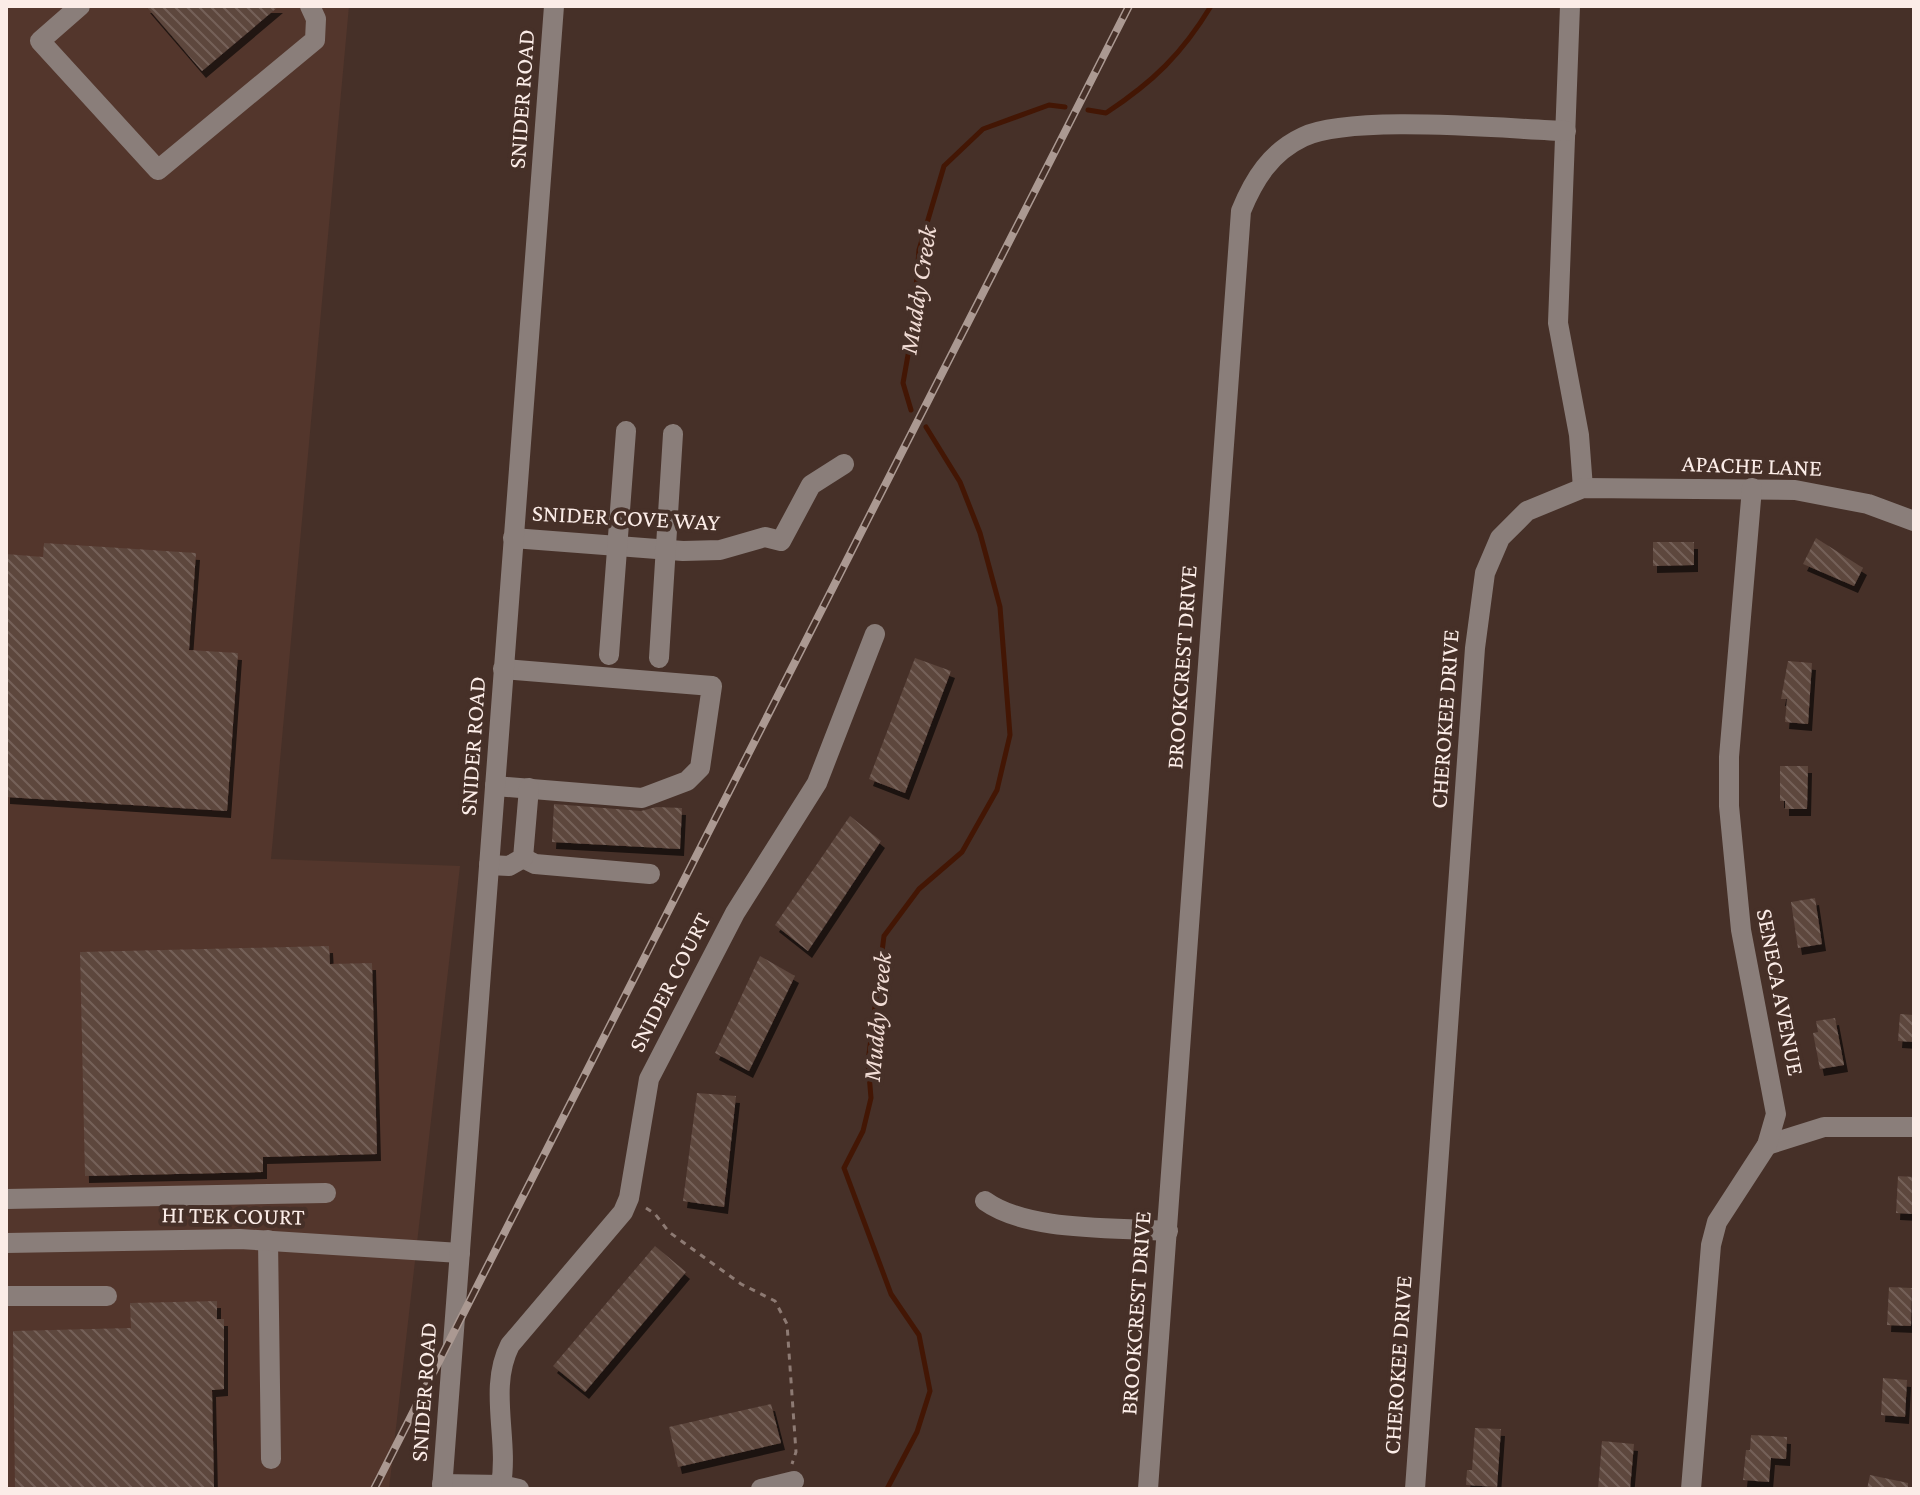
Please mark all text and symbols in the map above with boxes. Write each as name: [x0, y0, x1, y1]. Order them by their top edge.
street label: SNIDER ROAD: [503, 28, 539, 170]
water label: Muddy Creek: [893, 222, 943, 357]
street label: APACHE LANE: [1681, 449, 1823, 481]
street label: SNIDER COVE WAY: [531, 499, 721, 535]
street label: BROOKCREST DRIVE: [1160, 564, 1202, 770]
street label: CHEROKEE DRIVE: [1424, 628, 1464, 810]
street label: SNIDER ROAD: [454, 675, 490, 817]
street label: SENECA AVENUE: [1752, 906, 1810, 1078]
street label: SNIDER COURT: [622, 908, 716, 1056]
water label: Muddy Creek: [857, 950, 897, 1084]
street label: HI TEK COURT: [161, 1200, 305, 1230]
street label: BROOKCREST DRIVE: [1114, 1210, 1156, 1416]
street label: CHEROKEE DRIVE: [1377, 1274, 1417, 1456]
street label: SNIDER ROAD: [405, 1321, 441, 1463]

